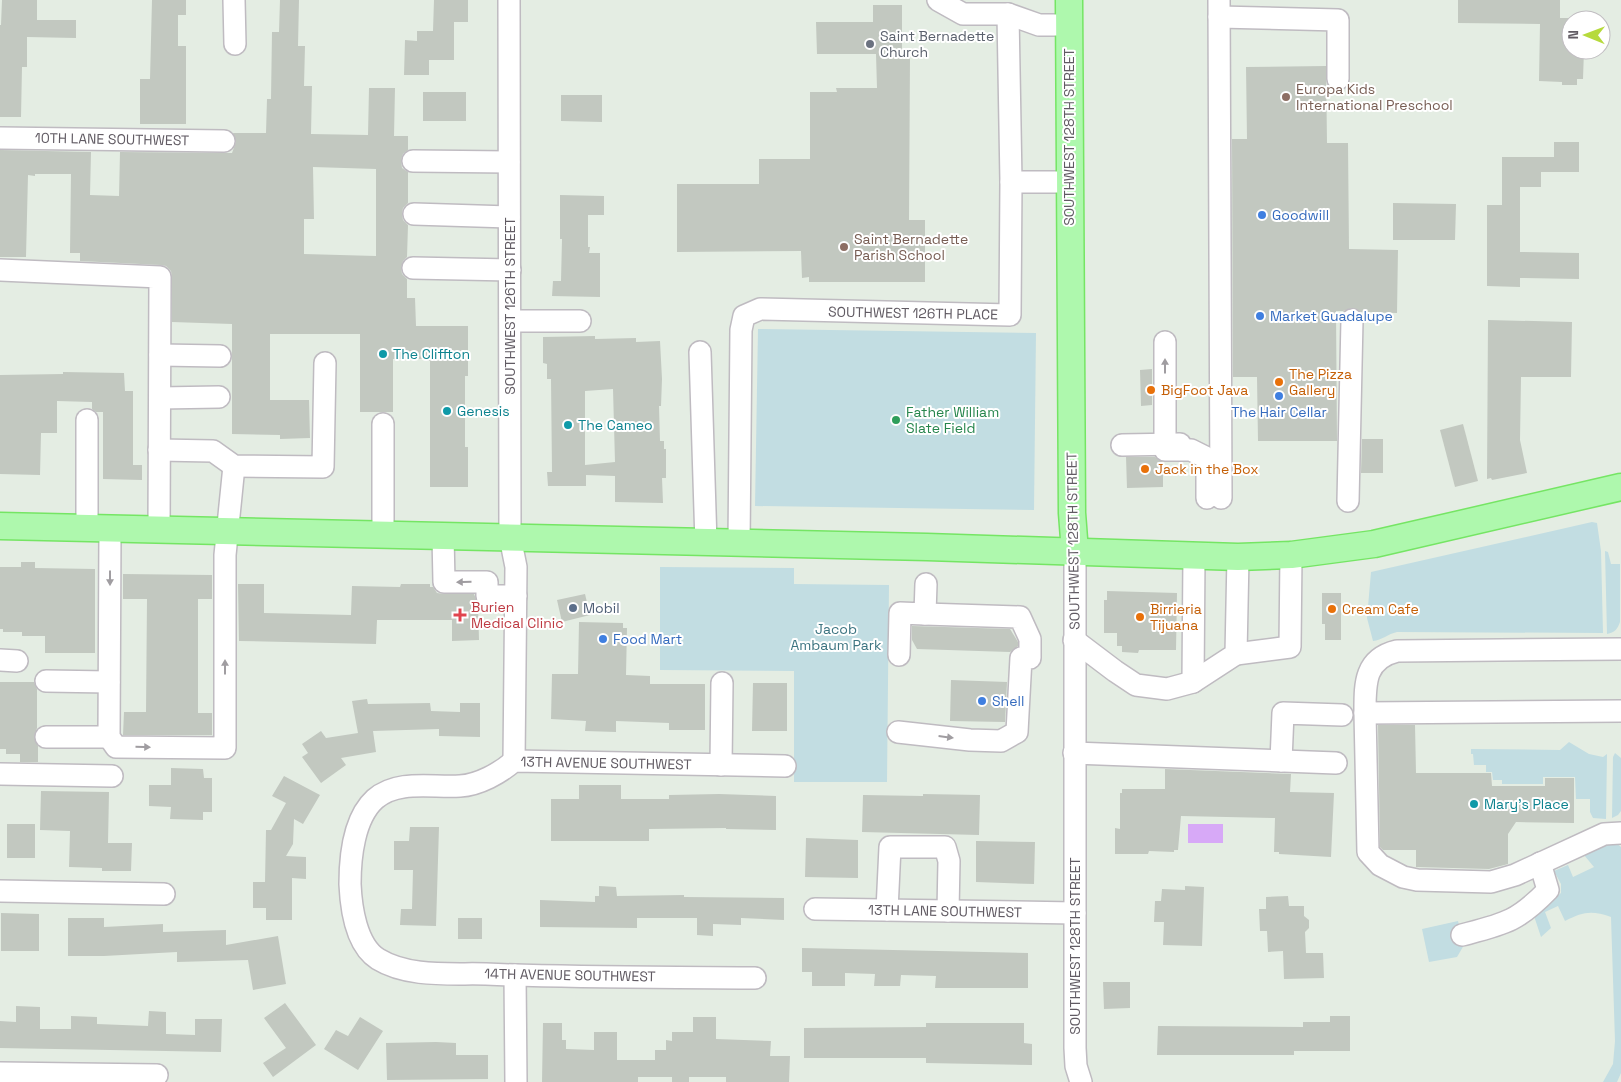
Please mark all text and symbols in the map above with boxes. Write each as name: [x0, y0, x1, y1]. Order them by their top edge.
north arrow: [1561, 10, 1611, 60]
place label: Saint Bernadette Church: [880, 27, 994, 61]
text: N: [1564, 30, 1582, 40]
marker: Saint Bernadette Church: [864, 38, 876, 50]
street label: SOUTHWEST 128TH STREET: [1060, 48, 1078, 226]
place label: Europa Kids International Preschool: [1296, 80, 1453, 114]
marker: Europa Kids International Preschool: [1280, 91, 1292, 103]
street label: 10TH LANE SOUTHWEST: [35, 129, 189, 149]
place label: Goodwill: [1272, 206, 1329, 224]
marker: Goodwill: [1256, 209, 1268, 221]
street label: SOUTHWEST 126TH STREET: [501, 217, 519, 395]
place label: Saint Bernadette Parish School: [854, 230, 968, 264]
marker: Saint Bernadette Parish School: [838, 241, 850, 253]
street label: SOUTHWEST 126TH PLACE: [828, 303, 998, 323]
place label: Market Guadalupe: [1270, 307, 1393, 325]
marker: Market Guadalupe: [1254, 310, 1266, 322]
place label: The Cliffton: [393, 345, 470, 363]
marker: The Cliffton: [377, 348, 389, 360]
one-way arrow: [1161, 358, 1169, 374]
place label: The Pizza Gallery: [1289, 365, 1352, 399]
marker: The Pizza Gallery: [1273, 376, 1285, 388]
place label: BigFoot Java: [1161, 381, 1248, 399]
marker: BigFoot Java: [1145, 384, 1157, 396]
marker: The Hair Cellar: [1273, 390, 1285, 402]
place label: Genesis: [457, 402, 510, 420]
place label: Father William Slate Field: [906, 403, 999, 437]
place label: The Hair Cellar: [1231, 403, 1327, 421]
marker: Genesis: [441, 405, 453, 417]
marker: Father William Slate Field: [890, 414, 902, 426]
place label: The Cameo: [578, 416, 653, 434]
marker: The Cameo: [562, 419, 574, 431]
street label: SOUTHWEST 128TH STREET: [1062, 452, 1084, 630]
place label: Jack in the Box: [1155, 460, 1259, 478]
marker: Jack in the Box: [1139, 463, 1151, 475]
one-way arrow: [106, 570, 114, 586]
one-way arrow: [456, 578, 472, 586]
place label: Burien Medical Clinic: [471, 598, 564, 632]
place label: Mobil: [583, 599, 620, 617]
place label: Birrieria Tijuana: [1150, 600, 1202, 634]
place label: Cream Cafe: [1342, 600, 1419, 618]
marker: Mobil: [567, 602, 579, 614]
marker: Cream Cafe: [1326, 603, 1338, 615]
marker: Burien Medical Clinic: [453, 608, 467, 622]
marker: Birrieria Tijuana: [1134, 611, 1146, 623]
park label: Jacob Ambaum Park: [790, 620, 882, 654]
place label: Food Mart: [613, 630, 682, 648]
marker: Food Mart: [597, 633, 609, 645]
one-way arrow: [221, 659, 229, 675]
place label: Shell: [992, 692, 1024, 710]
marker: Shell: [976, 695, 988, 707]
one-way arrow: [939, 734, 955, 742]
one-way arrow: [135, 743, 151, 751]
street label: 13TH AVENUE SOUTHWEST: [520, 753, 692, 773]
place label: Mary's Place: [1484, 795, 1569, 813]
marker: Mary's Place: [1468, 798, 1480, 810]
street label: SOUTHWEST 128TH STREET: [1066, 857, 1084, 1035]
street label: 13TH LANE SOUTHWEST: [868, 901, 1022, 921]
street label: 14TH AVENUE SOUTHWEST: [484, 965, 656, 985]

